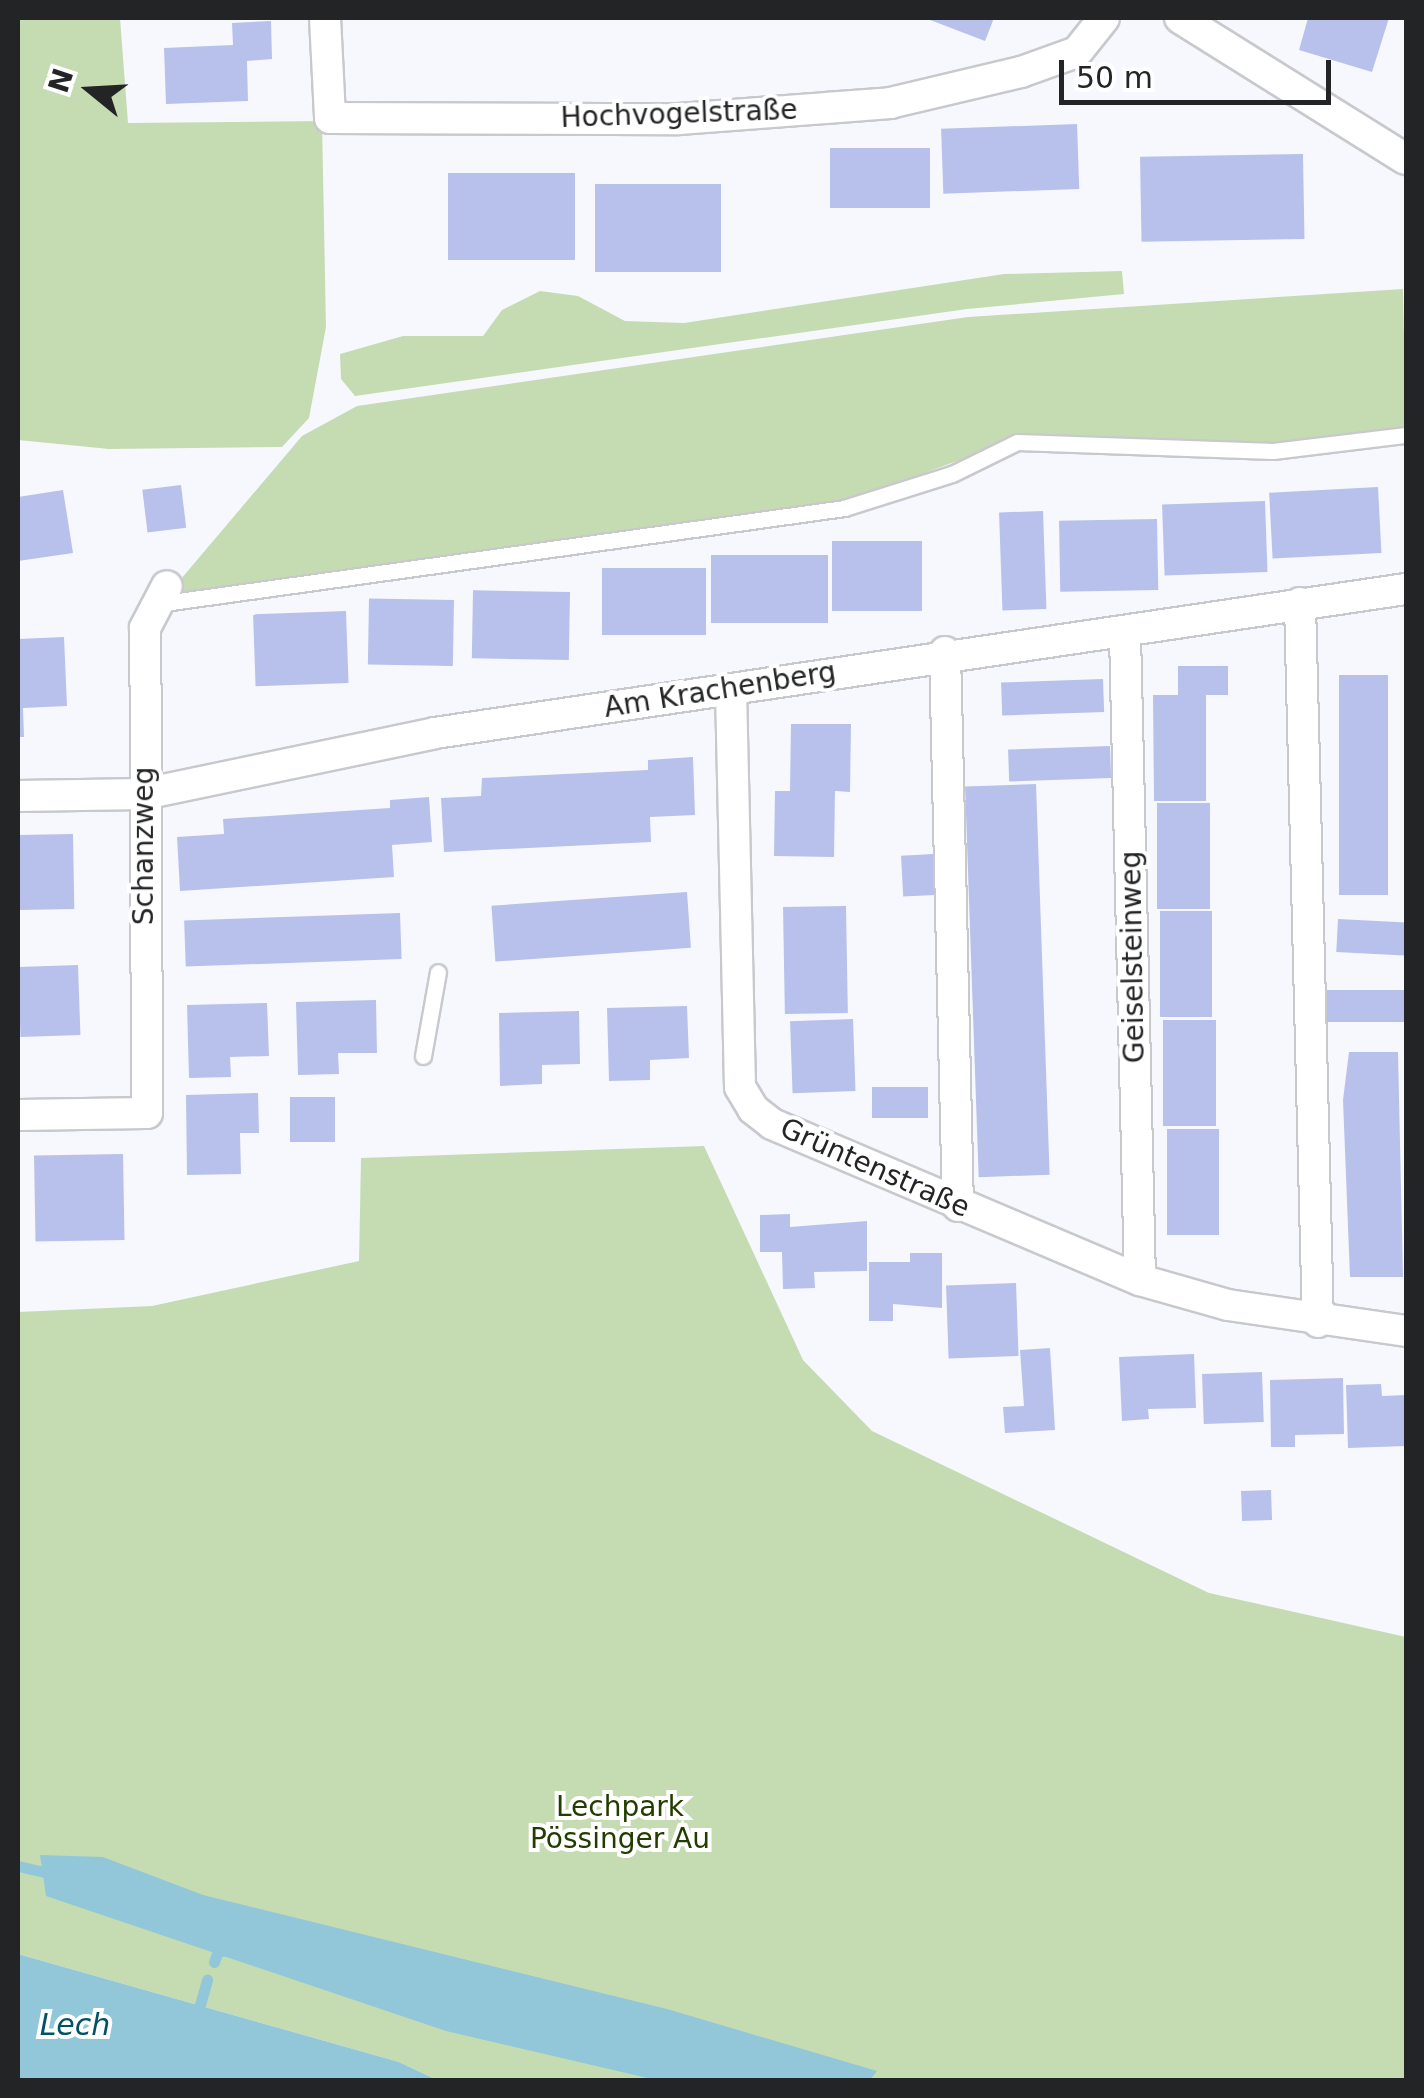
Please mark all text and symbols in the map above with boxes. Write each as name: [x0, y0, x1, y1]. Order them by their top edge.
north arrow: [40, 40, 140, 140]
scale bar: [1064, 40, 1336, 102]
text: 50 m: [1076, 60, 1153, 95]
text: N: [42, 64, 80, 97]
street label: Hochvogelstraße: [560, 93, 798, 135]
street label: Am Krachenberg: [602, 655, 838, 725]
street label: Schanzweg: [127, 767, 161, 925]
street label: Geiselsteinweg: [1114, 850, 1152, 1064]
street label: Grüntenstraße: [775, 1111, 975, 1225]
park label: Lechpark Pössinger Au: [530, 1790, 710, 1856]
water label: Lech: [40, 2007, 110, 2043]

